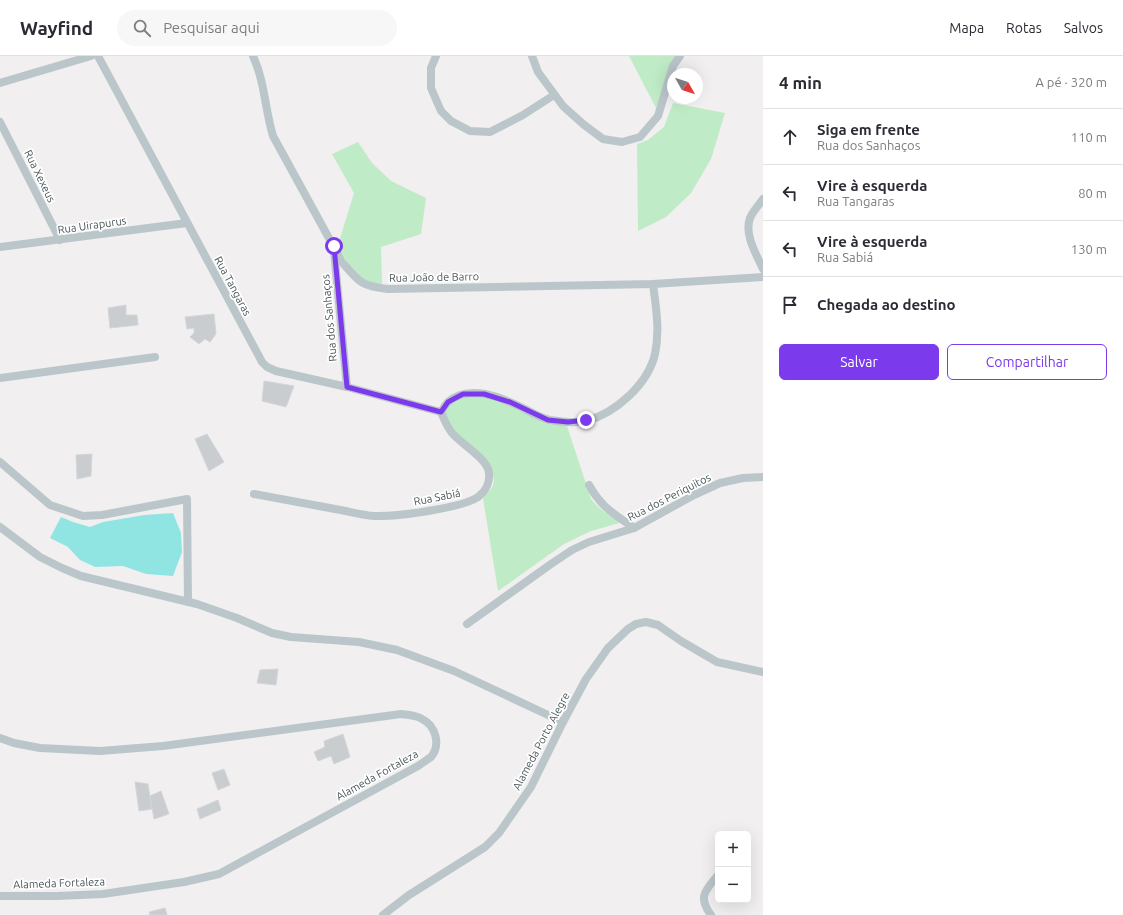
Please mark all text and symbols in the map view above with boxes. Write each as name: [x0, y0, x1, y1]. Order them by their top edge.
search box: [117, 10, 397, 46]
text: Wayfind: [20, 17, 93, 39]
icon: search: [131, 17, 153, 39]
text: Pesquisar aqui: [163, 19, 260, 36]
text: Mapa: [949, 20, 984, 36]
text: Rotas: [1006, 20, 1042, 36]
text: Salvos: [1064, 20, 1103, 36]
north arrow: [667, 68, 703, 104]
text: 4 min: [779, 73, 822, 92]
text: A pé · 320 m: [1035, 75, 1107, 89]
text: Siga em frente: [817, 121, 920, 138]
icon: ahead: [779, 126, 801, 148]
text: 110 m: [1071, 130, 1107, 144]
text: Rua dos Sanhaços: [817, 138, 920, 152]
street label: Rua Xexeus: [22, 148, 58, 204]
text: Vire à esquerda: [817, 177, 927, 194]
icon: left: [779, 182, 801, 204]
text: 80 m: [1078, 186, 1107, 200]
text: Rua Tangaras: [817, 194, 894, 208]
street label: Rua Uirapurus: [57, 214, 127, 236]
text: Vire à esquerda: [817, 233, 927, 250]
route start: [325, 237, 343, 255]
icon: left: [779, 238, 801, 260]
text: 130 m: [1071, 242, 1107, 256]
text: Rua Sabiá: [817, 250, 873, 264]
street label: Rua Tangaras: [212, 254, 254, 318]
street label: Rua João de Barro: [389, 270, 479, 284]
street label: Rua dos Sanhaços: [319, 274, 339, 362]
icon: arrive: [779, 294, 801, 316]
text: Chegada ao destino: [817, 296, 956, 313]
button: Salvar: [779, 344, 939, 380]
button: Compartilhar: [947, 344, 1107, 380]
route end: [577, 411, 595, 429]
street label: Rua dos Periquitos: [625, 471, 713, 523]
street label: Rua Sabiá: [413, 487, 461, 507]
street label: Alameda Porto Alegre: [510, 690, 572, 792]
street label: Alameda Fortaleza: [334, 747, 420, 803]
map controls: [715, 831, 751, 903]
button: +: [715, 831, 751, 867]
button: −: [715, 867, 751, 903]
street label: Alameda Fortaleza: [13, 875, 105, 891]

